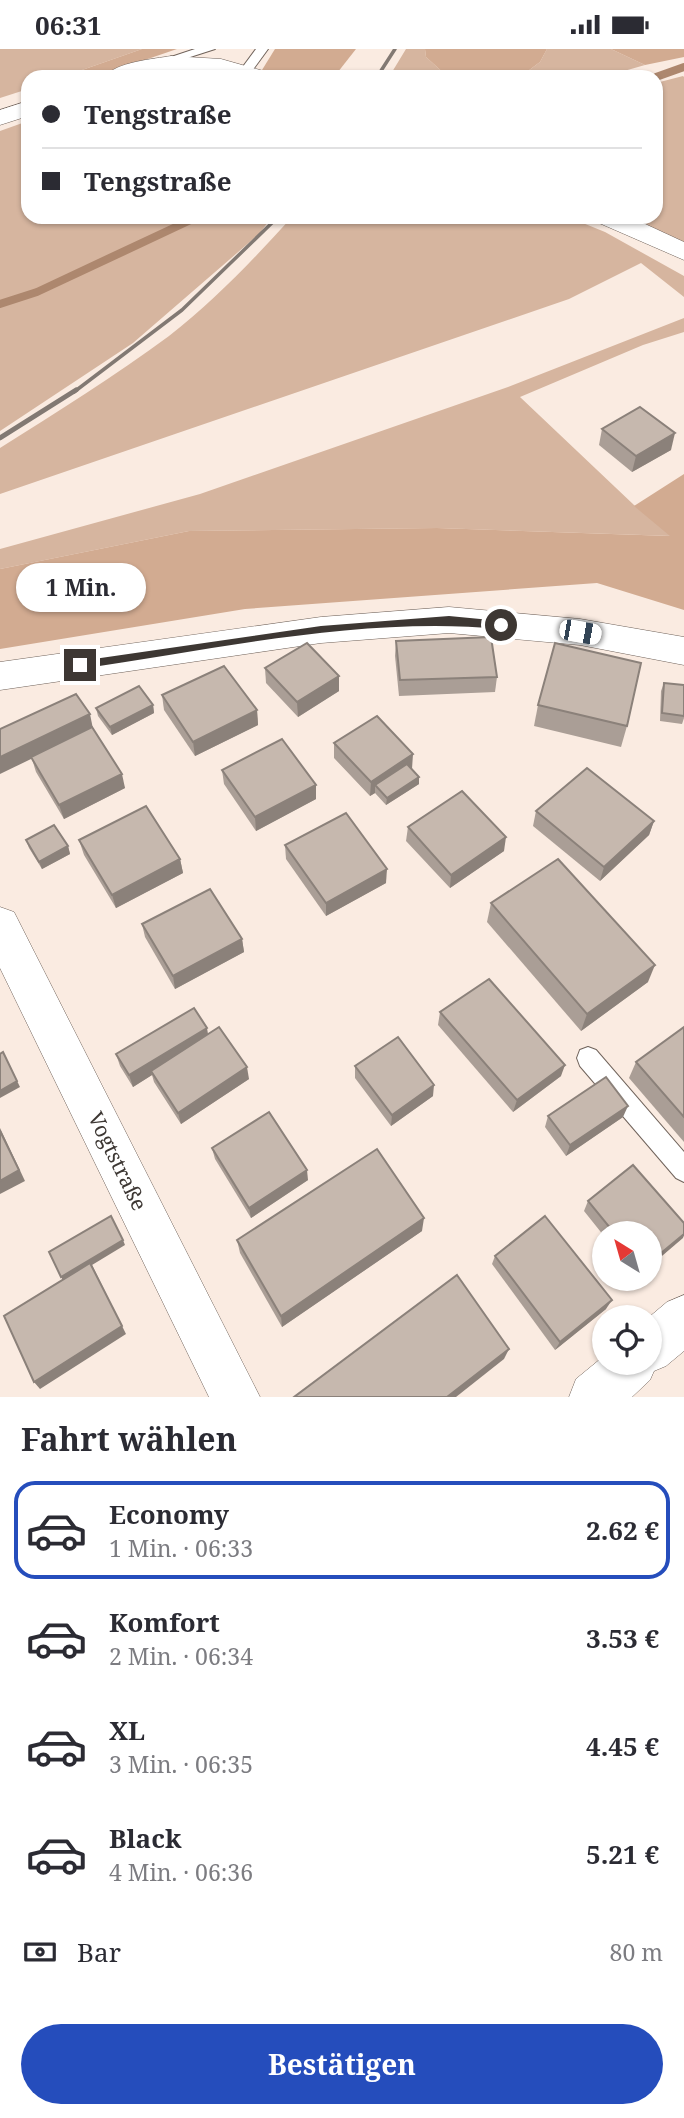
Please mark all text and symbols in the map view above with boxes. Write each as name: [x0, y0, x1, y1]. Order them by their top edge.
text: 06:31: [35, 7, 102, 43]
text: Tengstraße: [84, 96, 232, 132]
text: Tengstraße: [84, 163, 232, 199]
callout: 1 Min.: [15, 563, 145, 613]
text: 1 Min.: [45, 571, 117, 603]
route start: [485, 609, 517, 641]
car: [558, 618, 603, 646]
route end: [64, 649, 96, 681]
street label: Vogtstraße: [82, 1107, 154, 1215]
north arrow: [592, 1221, 662, 1291]
map controls: [592, 1221, 662, 1375]
button: locate: [592, 1305, 662, 1375]
text: Fahrt wählen: [21, 1417, 237, 1460]
text: Economy: [109, 1496, 229, 1532]
icon: car: [25, 1499, 88, 1562]
text: 2.62 €: [586, 1512, 659, 1548]
text: 1 Min. · 06:33: [109, 1532, 253, 1564]
text: Komfort: [109, 1604, 220, 1640]
icon: car: [25, 1607, 88, 1670]
text: 3.53 €: [586, 1620, 659, 1656]
text: 2 Min. · 06:34: [109, 1640, 253, 1672]
text: XL: [109, 1712, 145, 1748]
icon: car: [25, 1715, 88, 1778]
text: 4.45 €: [586, 1728, 659, 1764]
text: 3 Min. · 06:35: [109, 1748, 253, 1780]
text: Black: [109, 1820, 182, 1856]
icon: car: [25, 1823, 88, 1886]
text: 5.21 €: [586, 1836, 659, 1872]
text: 4 Min. · 06:36: [109, 1856, 253, 1888]
icon: cash: [21, 1933, 59, 1971]
text: Bar: [77, 1934, 121, 1970]
text: 80 m: [610, 1936, 663, 1968]
button: Bestätigen: [21, 2024, 663, 2104]

